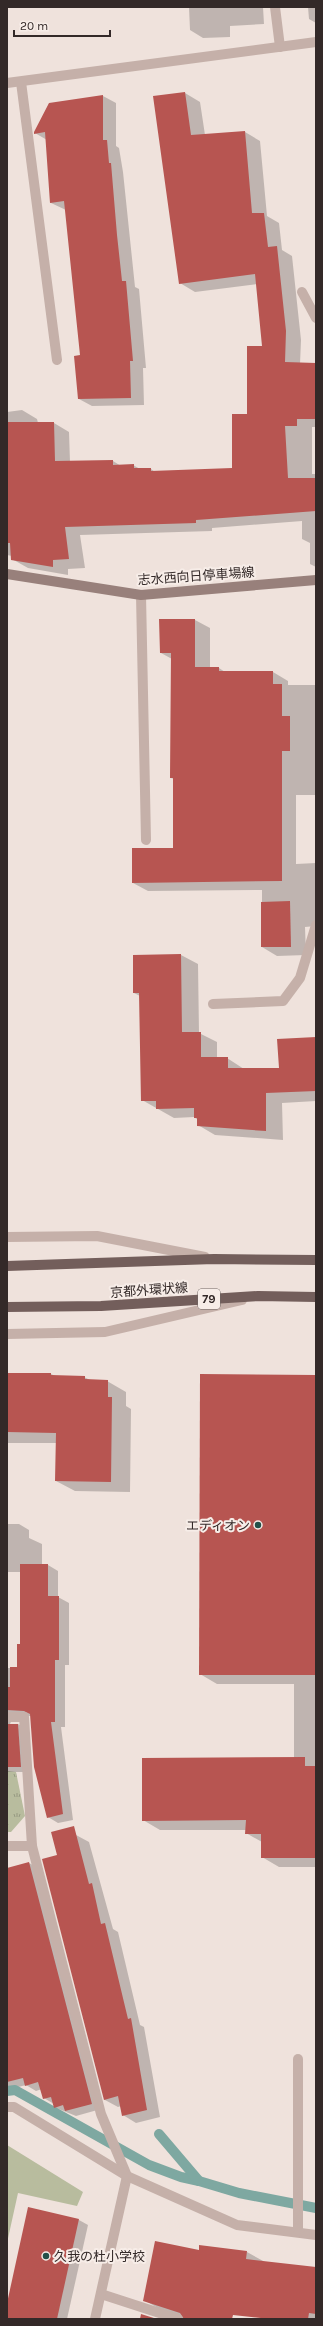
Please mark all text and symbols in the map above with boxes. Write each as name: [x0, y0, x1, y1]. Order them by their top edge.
scale bar: [14, 12, 110, 38]
text: 20 m: [20, 19, 48, 33]
street label: 志水西向日停車場線: [137, 564, 255, 588]
street label: 京都外環状線: [110, 1280, 188, 1300]
road number: 79: [198, 1289, 220, 1309]
place label: エディオン: [186, 1518, 250, 1533]
marker: エディオン: [253, 1520, 263, 1530]
place label: 久我の杜小学校: [54, 2249, 145, 2264]
marker: 久我の杜小学校: [41, 2251, 51, 2261]

